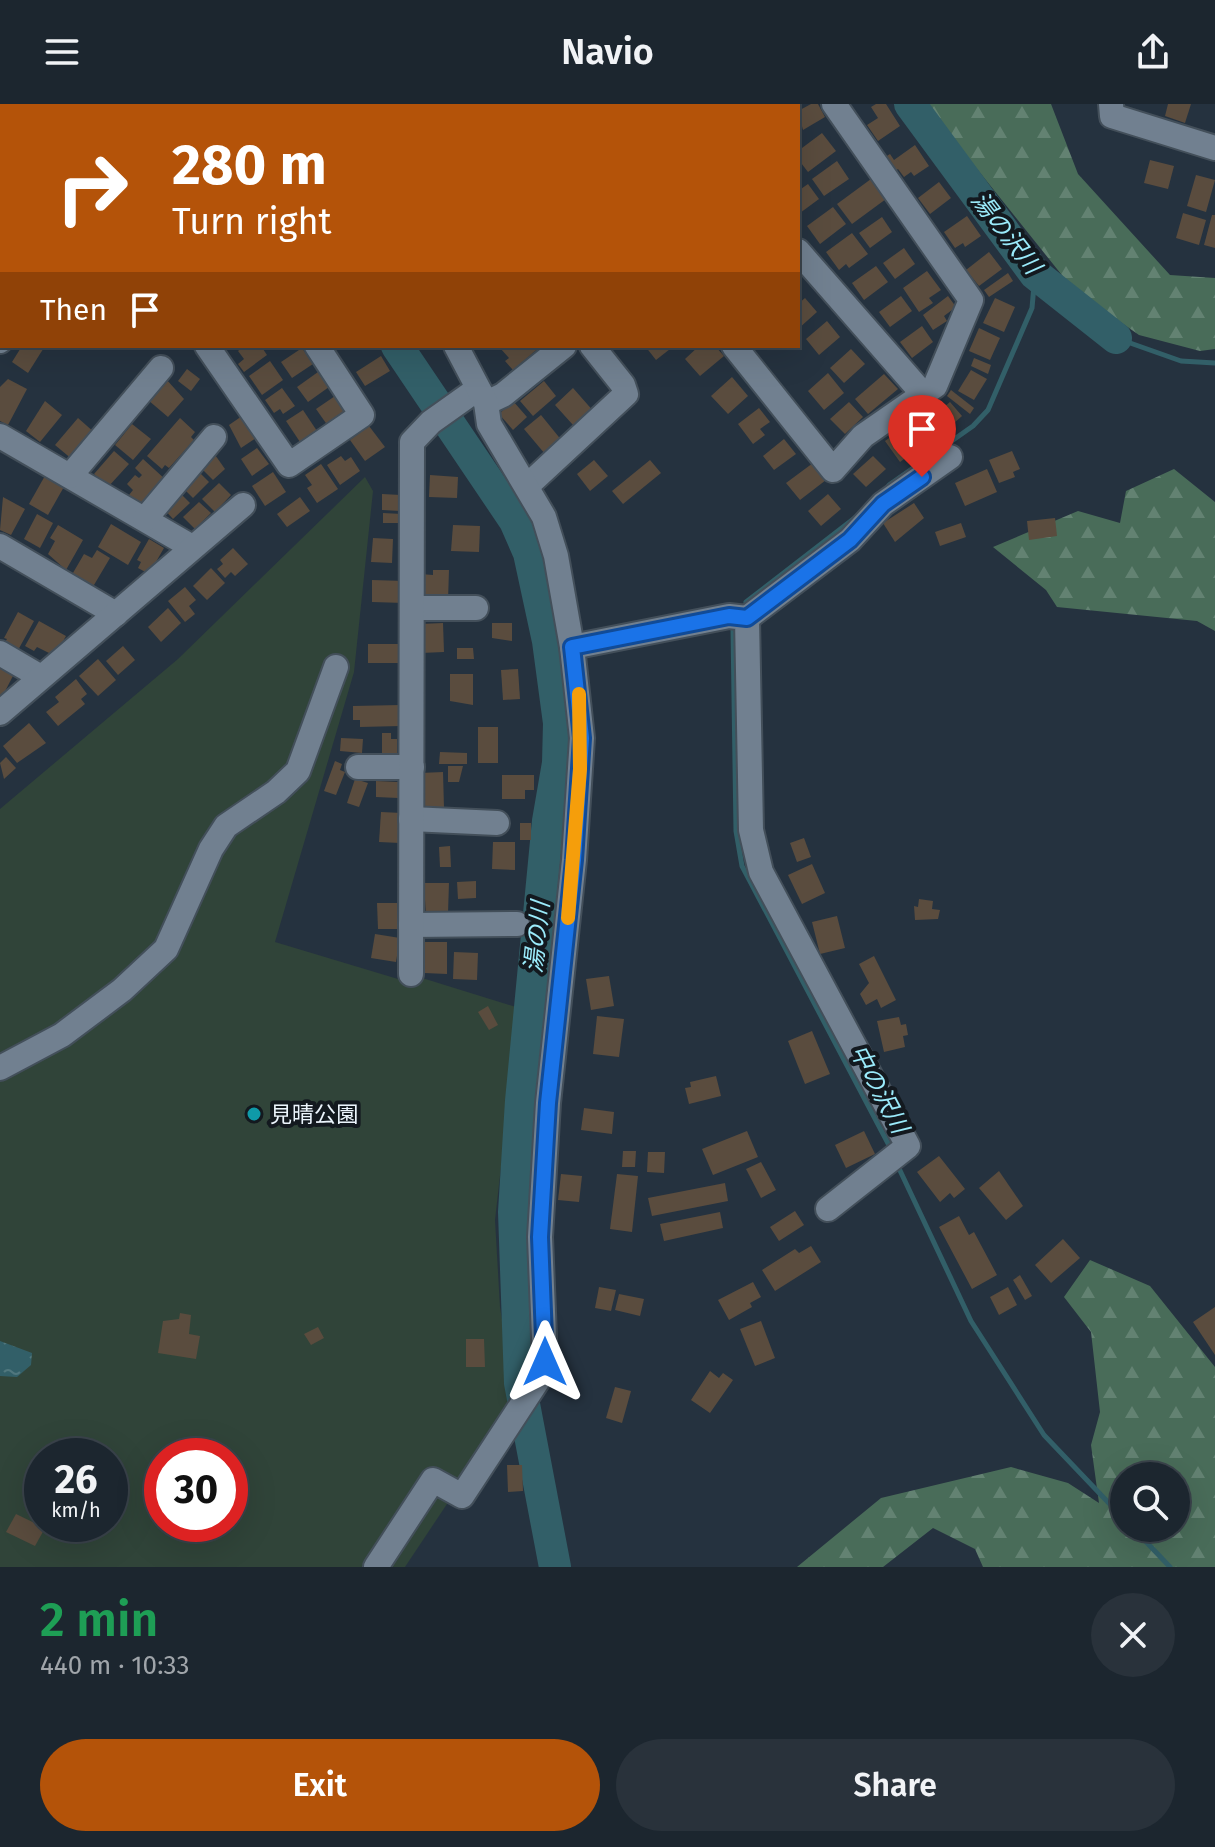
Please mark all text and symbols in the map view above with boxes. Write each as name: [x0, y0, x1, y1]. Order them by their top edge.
icon: menu: [40, 30, 84, 74]
text: Navio: [561, 30, 654, 74]
icon: share: [1131, 30, 1175, 74]
text: 280 m: [172, 132, 327, 199]
icon: right: [40, 136, 144, 240]
water label: 湯の沢川: [965, 187, 1048, 282]
text: Turn right: [172, 200, 332, 244]
icon: arrive: [123, 288, 167, 332]
text: Then: [40, 292, 107, 328]
pin: [888, 395, 956, 477]
icon: arrive: [900, 407, 944, 451]
water label: 湯の川: [519, 897, 555, 974]
water label: 中の沢川: [844, 1040, 915, 1141]
place label: 見晴公園: [270, 1101, 358, 1128]
marker: 見晴公園: [245, 1105, 263, 1123]
position arrow: [503, 1320, 587, 1404]
speed limit sign: 30: [144, 1438, 248, 1542]
text: 26: [54, 1456, 98, 1504]
map controls: [1110, 1462, 1190, 1542]
button: search: [1110, 1462, 1190, 1542]
text: km/h: [51, 1498, 101, 1522]
text: 2 min: [40, 1591, 158, 1649]
button: close: [1091, 1593, 1175, 1677]
text: 440 m · 10:33: [40, 1650, 190, 1681]
button: Exit: [40, 1739, 600, 1831]
button: Share: [616, 1739, 1175, 1831]

